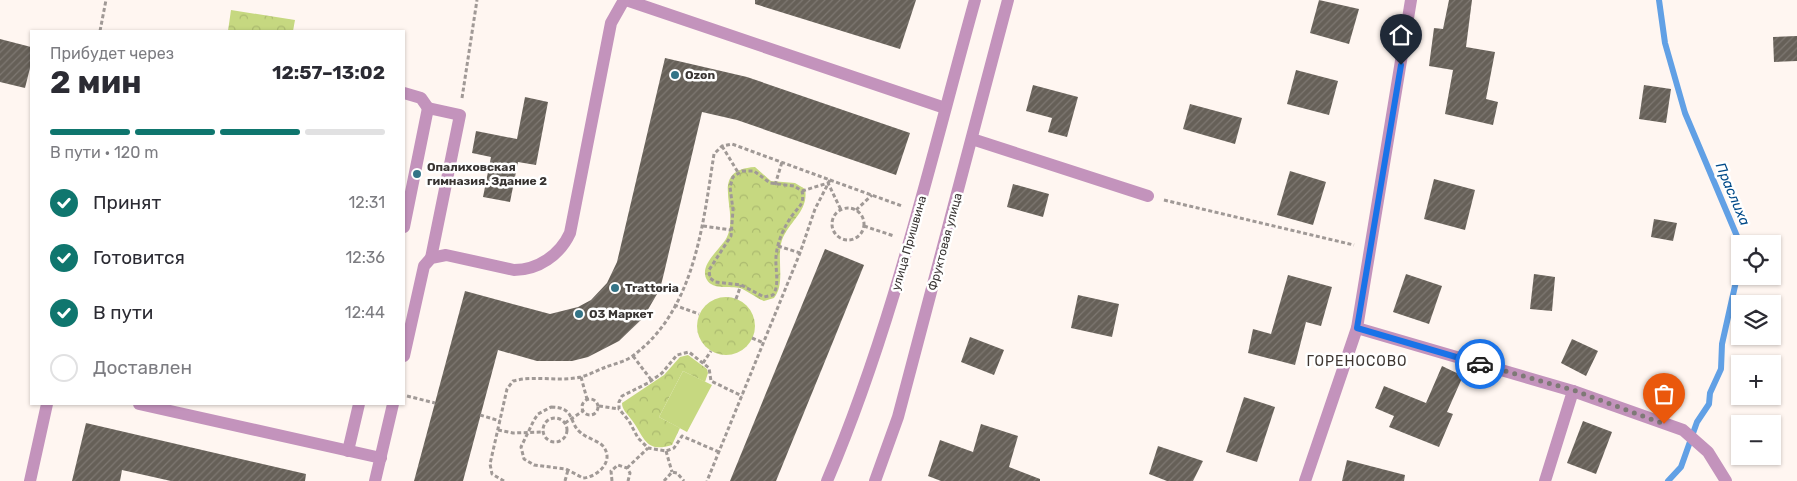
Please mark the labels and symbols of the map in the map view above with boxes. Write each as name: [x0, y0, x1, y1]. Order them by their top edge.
pin: [1380, 14, 1422, 65]
place label: Ozon: [685, 68, 715, 82]
marker: Ozon: [669, 69, 681, 81]
place label: Опалиховская гимназия. Здание 2: [427, 160, 547, 188]
water label: Праслиха: [1712, 160, 1753, 228]
marker: Опалиховская гимназия. Здание 2: [411, 168, 423, 180]
street label: Фруктовая улица: [925, 192, 965, 292]
street label: улица Пришвина: [889, 194, 929, 292]
place label: Trattoria: [625, 281, 679, 295]
marker: Trattoria: [609, 282, 621, 294]
place label: О3 Маркет: [589, 307, 654, 321]
marker: О3 Маркет: [573, 308, 585, 320]
courier: [1455, 339, 1505, 389]
district label: ГОРЕНОСОВО: [1306, 353, 1408, 370]
pin: [1643, 373, 1685, 424]

